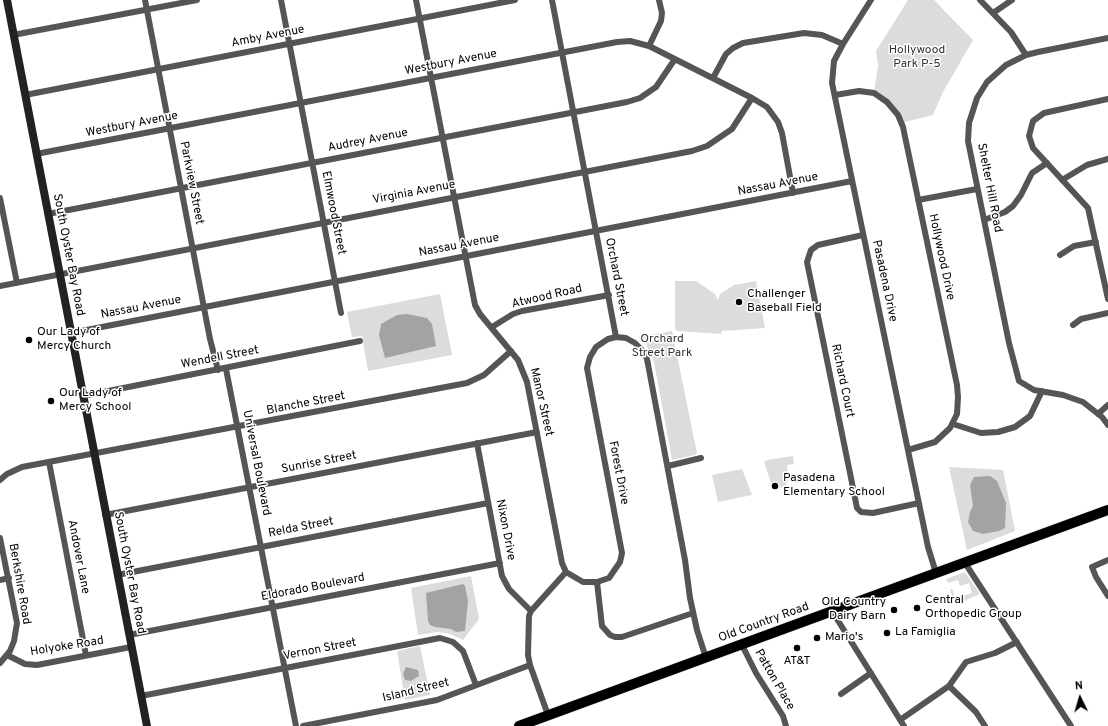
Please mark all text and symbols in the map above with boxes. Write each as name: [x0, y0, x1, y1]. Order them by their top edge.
street label: Amby Avenue: [230, 23, 306, 51]
park label: Hollywood Park P-5: [889, 44, 945, 72]
street label: Westbury Avenue: [404, 47, 498, 79]
street label: Westbury Avenue: [85, 109, 179, 141]
street label: Audrey Avenue: [327, 126, 409, 156]
street label: Parkview Street: [176, 140, 206, 226]
street label: Shelter Hill Road: [973, 142, 1005, 234]
street label: Elmwood Street: [318, 170, 348, 256]
street label: Nassau Avenue: [737, 170, 819, 200]
street label: Virginia Avenue: [371, 178, 457, 208]
street label: South Oyster Bay Road: [49, 193, 87, 317]
street label: Hollywood Drive: [925, 212, 957, 302]
street label: Nassau Avenue: [418, 231, 500, 261]
street label: Orchard Street: [601, 237, 631, 317]
street label: Pasadena Drive: [868, 239, 900, 323]
street label: Atwood Road: [510, 282, 584, 312]
place label: Challenger Baseball Field: [747, 288, 822, 316]
street label: Nassau Avenue: [100, 293, 182, 323]
marker: Challenger Baseball Field: [734, 297, 744, 307]
place label: Our Lady of Mercy Church: [37, 326, 111, 354]
park label: Orchard Street Park: [632, 333, 692, 361]
marker: Our Lady of Mercy Church: [24, 335, 34, 345]
street label: Wendell Street: [180, 343, 260, 373]
street label: Richard Court: [827, 343, 857, 419]
street label: Manor Street: [526, 366, 556, 438]
place label: Our Lady of Mercy School: [59, 387, 132, 415]
street label: Blanche Street: [266, 389, 346, 419]
marker: Our Lady of Mercy School: [46, 396, 56, 406]
street label: Universal Boulevard: [239, 409, 273, 517]
street label: Forest Drive: [605, 440, 631, 506]
street label: Sunrise Street: [280, 449, 358, 477]
place label: Pasadena Elementary School: [783, 472, 885, 500]
marker: Pasadena Elementary School: [770, 481, 780, 491]
street label: Nixon Drive: [492, 498, 518, 562]
street label: South Oyster Bay Road: [110, 511, 148, 635]
street label: Relda Street: [267, 515, 335, 541]
street label: Andover Lane: [64, 519, 92, 595]
street label: Berkshire Road: [5, 542, 33, 626]
street label: Eldorado Boulevard: [260, 571, 366, 605]
place label: Central Orthopedic Group: [925, 594, 1022, 622]
place label: Old Country Dairy Barn: [821, 596, 886, 624]
street label: Old Country Road: [717, 600, 811, 646]
marker: Central Orthopedic Group: [912, 603, 922, 613]
marker: Old Country Dairy Barn: [889, 605, 899, 615]
place label: La Famiglia: [895, 626, 956, 640]
marker: La Famiglia: [882, 628, 892, 638]
place label: Mario's: [825, 631, 863, 645]
marker: Mario's: [812, 633, 822, 643]
street label: Holyoke Road: [29, 634, 105, 660]
street label: Vernon Street: [282, 636, 358, 664]
marker: AT&T: [792, 643, 802, 653]
street label: Patton Place: [751, 647, 797, 713]
place label: AT&T: [784, 655, 810, 669]
street label: Island Street: [381, 676, 451, 706]
north arrow: [1060, 678, 1100, 718]
text: N: [1074, 679, 1084, 693]

